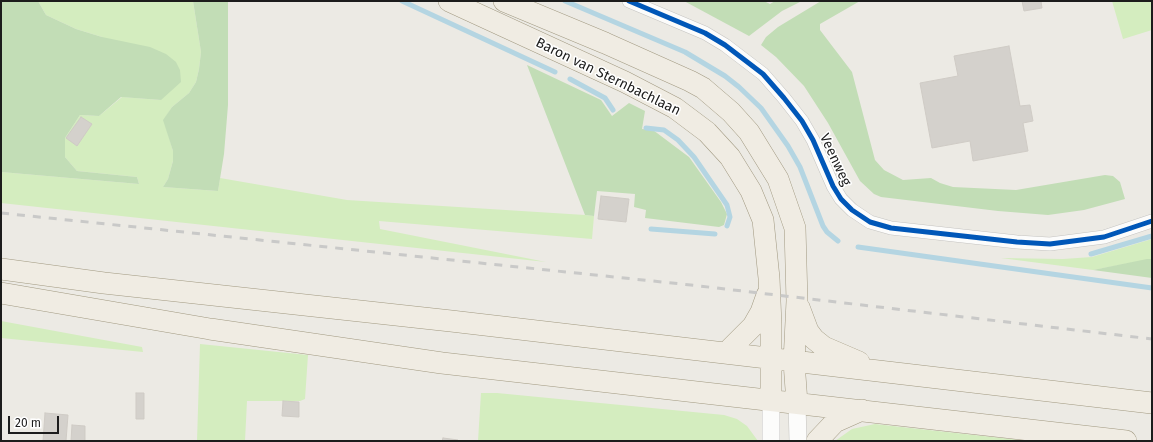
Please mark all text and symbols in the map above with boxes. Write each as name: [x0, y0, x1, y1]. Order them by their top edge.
street label: Baron van Sternbachlaan: [533, 35, 683, 119]
street label: Veenweg: [816, 131, 854, 189]
scale bar: [10, 408, 61, 434]
text: 20 m: [15, 416, 41, 430]

